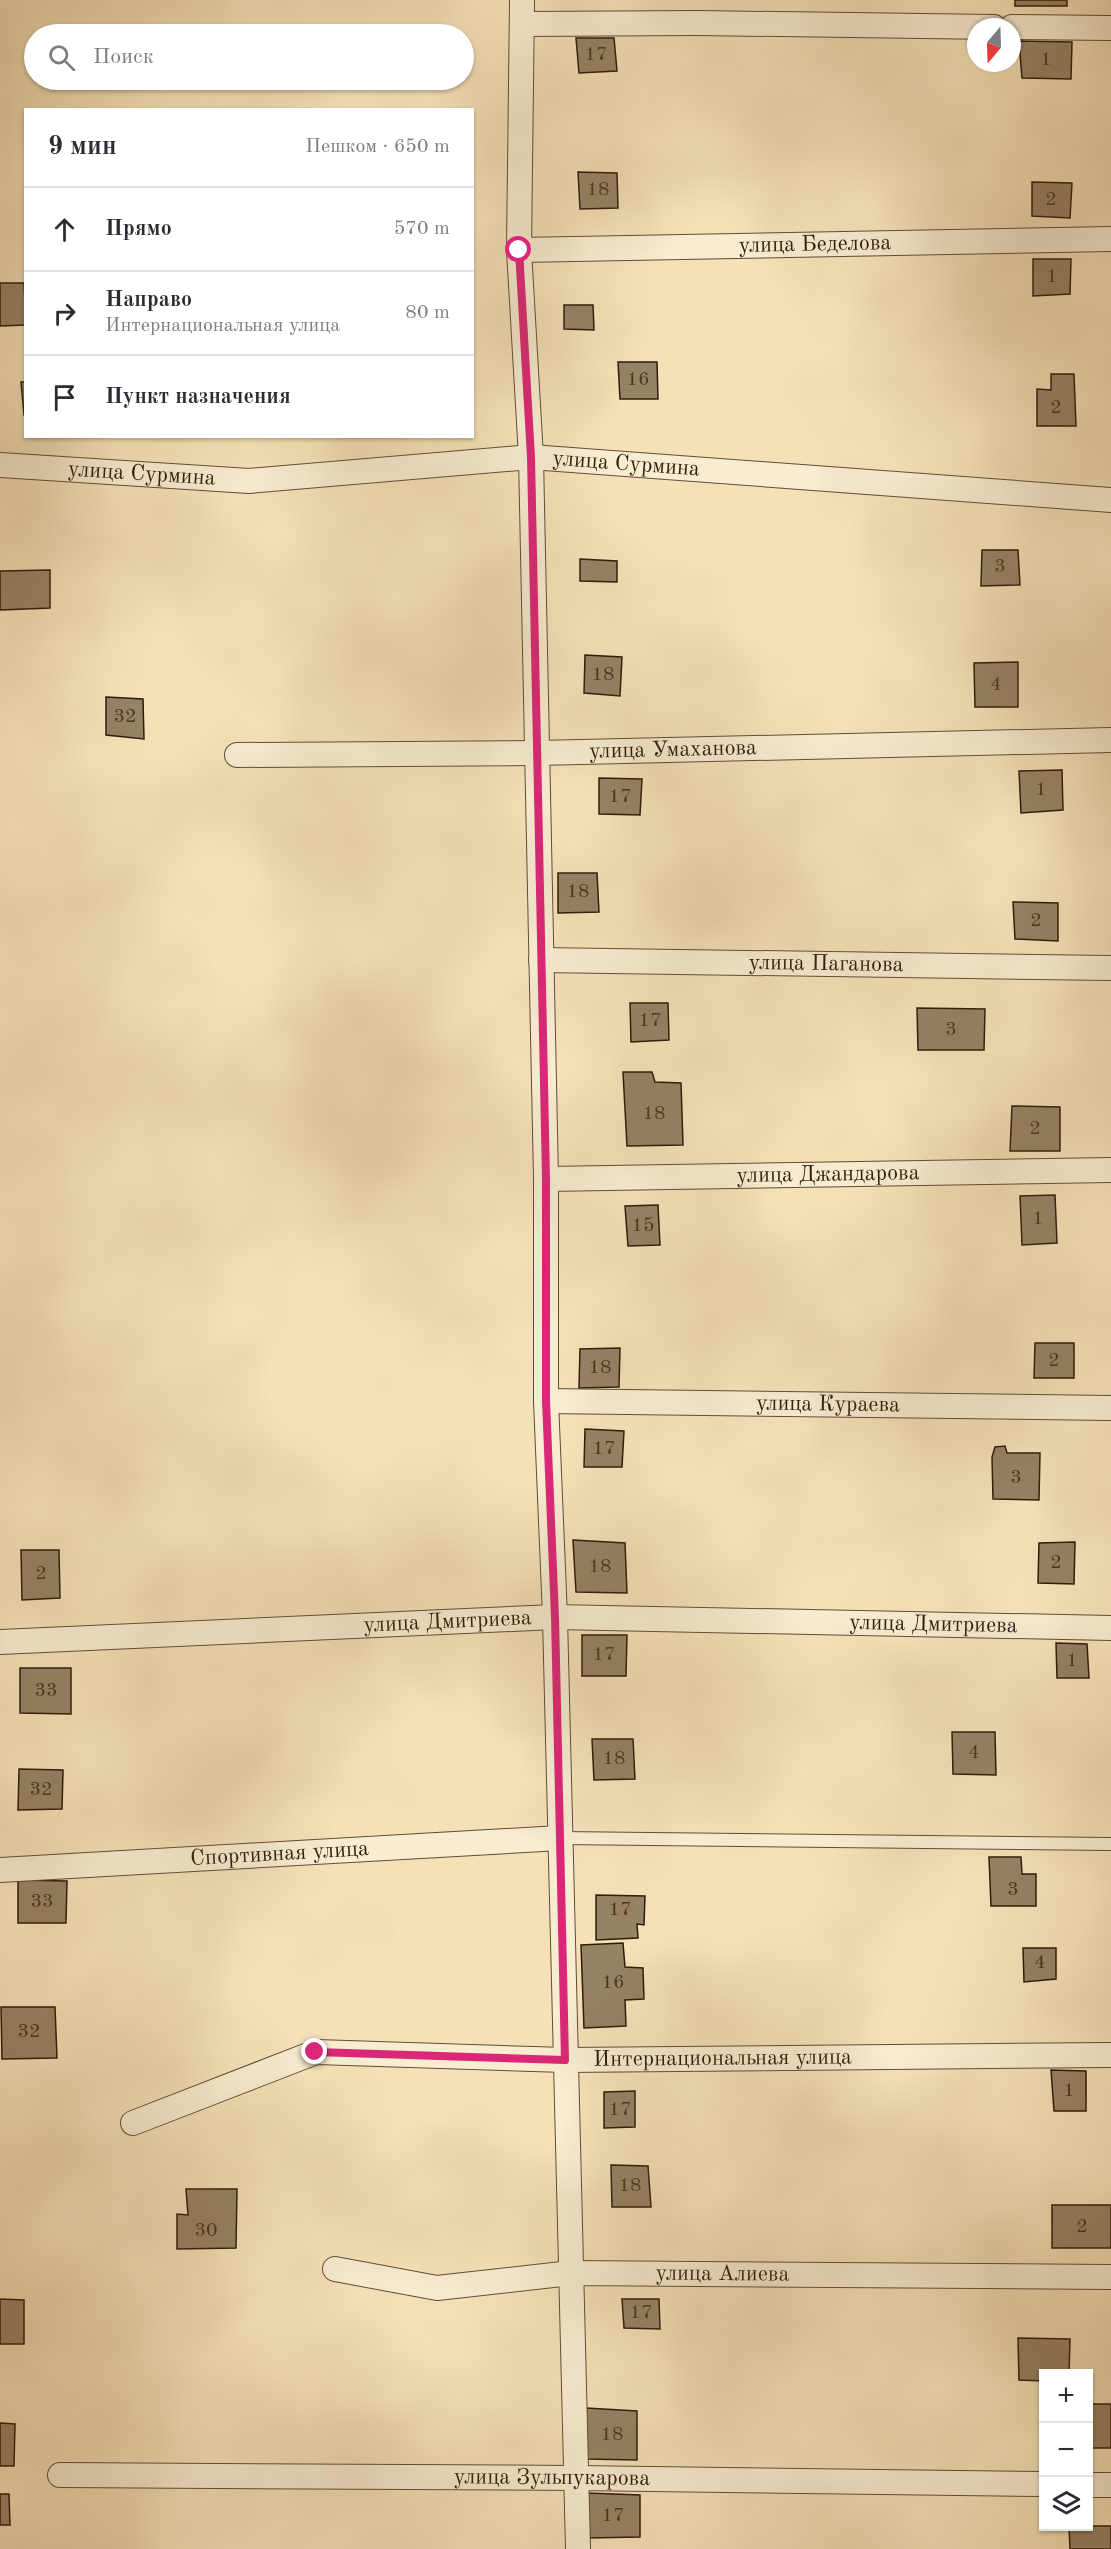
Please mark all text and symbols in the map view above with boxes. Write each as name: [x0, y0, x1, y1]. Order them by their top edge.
north arrow: [967, 18, 1021, 72]
search box: [24, 24, 474, 90]
icon: search: [45, 41, 78, 74]
house number: 17: [584, 45, 608, 65]
text: Поиск: [93, 46, 154, 68]
house number: 1: [1040, 50, 1052, 70]
text: 9 мин: [48, 134, 117, 160]
text: Пешком · 650 m: [305, 137, 450, 157]
house number: 18: [586, 180, 610, 200]
house number: 2: [1045, 190, 1057, 210]
icon: ahead: [48, 213, 81, 246]
text: Прямо: [105, 218, 172, 240]
text: 570 m: [394, 219, 450, 239]
street label: улица Беделова: [738, 232, 892, 257]
route start: [505, 236, 531, 262]
house number: 1: [1046, 267, 1058, 287]
text: Направо: [105, 289, 192, 311]
icon: right: [48, 297, 81, 330]
text: 80 m: [405, 303, 450, 323]
text: Интернациональная улица: [105, 316, 340, 336]
house number: 16: [626, 370, 650, 390]
icon: arrive: [48, 381, 81, 414]
text: Пункт назначения: [105, 386, 291, 408]
house number: 2: [1050, 398, 1062, 418]
street label: улица Сурмина: [552, 448, 701, 481]
street label: улица Сурмина: [67, 458, 216, 490]
house number: 3: [994, 557, 1006, 577]
house number: 18: [591, 665, 615, 685]
house number: 4: [990, 675, 1002, 695]
house number: 32: [113, 707, 137, 727]
street label: улица Умаханова: [589, 737, 757, 763]
house number: 1: [1035, 780, 1047, 800]
house number: 17: [608, 787, 632, 807]
house number: 18: [566, 882, 590, 902]
house number: 2: [1030, 911, 1042, 931]
street label: улица Паганова: [748, 952, 904, 976]
house number: 17: [638, 1011, 662, 1031]
house number: 3: [945, 1020, 957, 1040]
house number: 18: [642, 1104, 666, 1124]
house number: 2: [1029, 1119, 1041, 1139]
street label: улица Джандарова: [736, 1162, 920, 1187]
house number: 1: [1032, 1209, 1044, 1229]
house number: 15: [631, 1216, 655, 1236]
house number: 2: [1048, 1351, 1060, 1371]
house number: 18: [588, 1358, 612, 1378]
street label: улица Кураева: [756, 1393, 900, 1416]
house number: 17: [592, 1439, 616, 1459]
house number: 3: [1010, 1468, 1022, 1488]
house number: 2: [1050, 1553, 1062, 1573]
house number: 18: [588, 1557, 612, 1577]
house number: 2: [35, 1564, 47, 1584]
street label: улица Дмитриева: [363, 1607, 532, 1637]
street label: улица Дмитриева: [849, 1612, 1018, 1637]
house number: 17: [592, 1645, 616, 1665]
house number: 1: [1066, 1651, 1078, 1671]
house number: 33: [34, 1681, 58, 1701]
house number: 4: [968, 1743, 980, 1763]
house number: 18: [602, 1749, 626, 1769]
house number: 32: [29, 1780, 53, 1800]
street label: Спортивная улица: [190, 1838, 370, 1870]
house number: 3: [1007, 1880, 1019, 1900]
house number: 33: [30, 1892, 54, 1912]
house number: 17: [608, 1900, 632, 1920]
house number: 4: [1034, 1953, 1046, 1973]
house number: 16: [601, 1973, 625, 1993]
house number: 32: [17, 2022, 41, 2042]
route end: [301, 2038, 327, 2064]
street label: Интернациональная улица: [593, 2046, 852, 2071]
house number: 1: [1063, 2081, 1075, 2101]
house number: 17: [608, 2100, 632, 2120]
house number: 18: [618, 2176, 642, 2196]
house number: 2: [1076, 2217, 1088, 2237]
house number: 30: [194, 2221, 218, 2241]
street label: улица Алиева: [655, 2263, 790, 2286]
house number: 17: [629, 2303, 653, 2323]
map controls: [1039, 2369, 1093, 2531]
button: +: [1039, 2369, 1093, 2423]
button: −: [1039, 2423, 1093, 2477]
house number: 18: [600, 2425, 624, 2445]
street label: улица Зульпукарова: [454, 2466, 650, 2490]
button: layers: [1039, 2477, 1093, 2531]
house number: 17: [601, 2506, 625, 2526]

